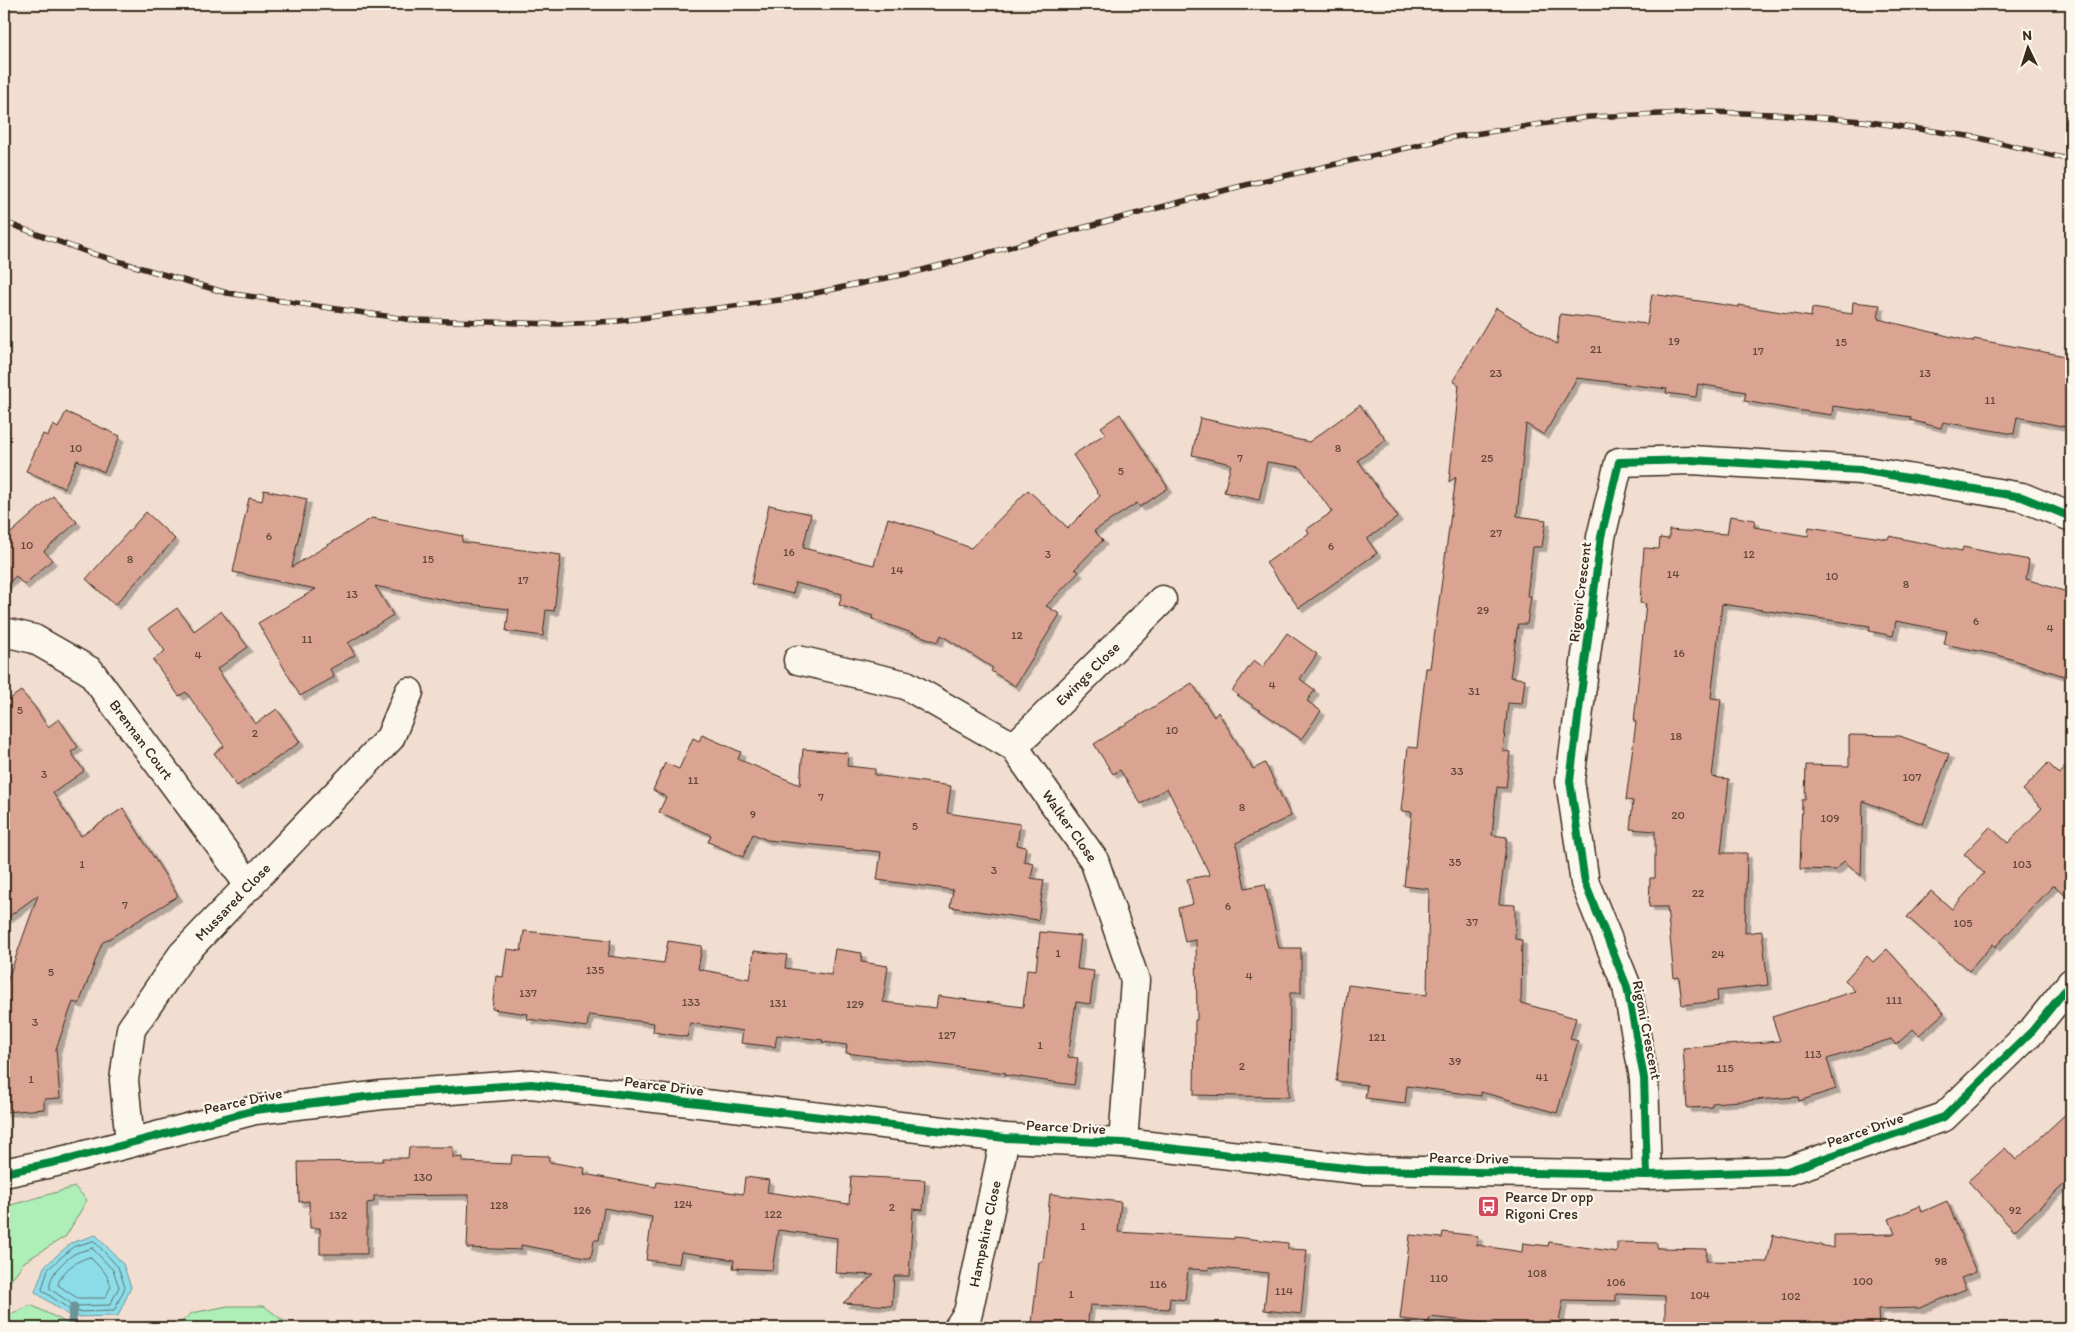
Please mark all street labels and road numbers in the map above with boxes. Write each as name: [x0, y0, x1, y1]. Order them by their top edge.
street label: Rigoni Crescent: [1565, 540, 1595, 643]
street label: Ewings Close: [1052, 638, 1124, 710]
street label: Brennan Court: [105, 696, 177, 784]
street label: Walker Close: [1038, 786, 1101, 865]
street label: Mussared Close: [191, 859, 274, 945]
street label: Rigoni Crescent: [1629, 979, 1666, 1082]
street label: Pearce Drive: [623, 1072, 705, 1100]
street label: Pearce Drive: [202, 1084, 284, 1118]
street label: Pearce Drive: [1824, 1108, 1906, 1152]
street label: Pearce Drive: [1026, 1116, 1106, 1138]
street label: Pearce Drive: [1429, 1148, 1509, 1168]
street label: Hampshire Close: [965, 1179, 1005, 1289]

